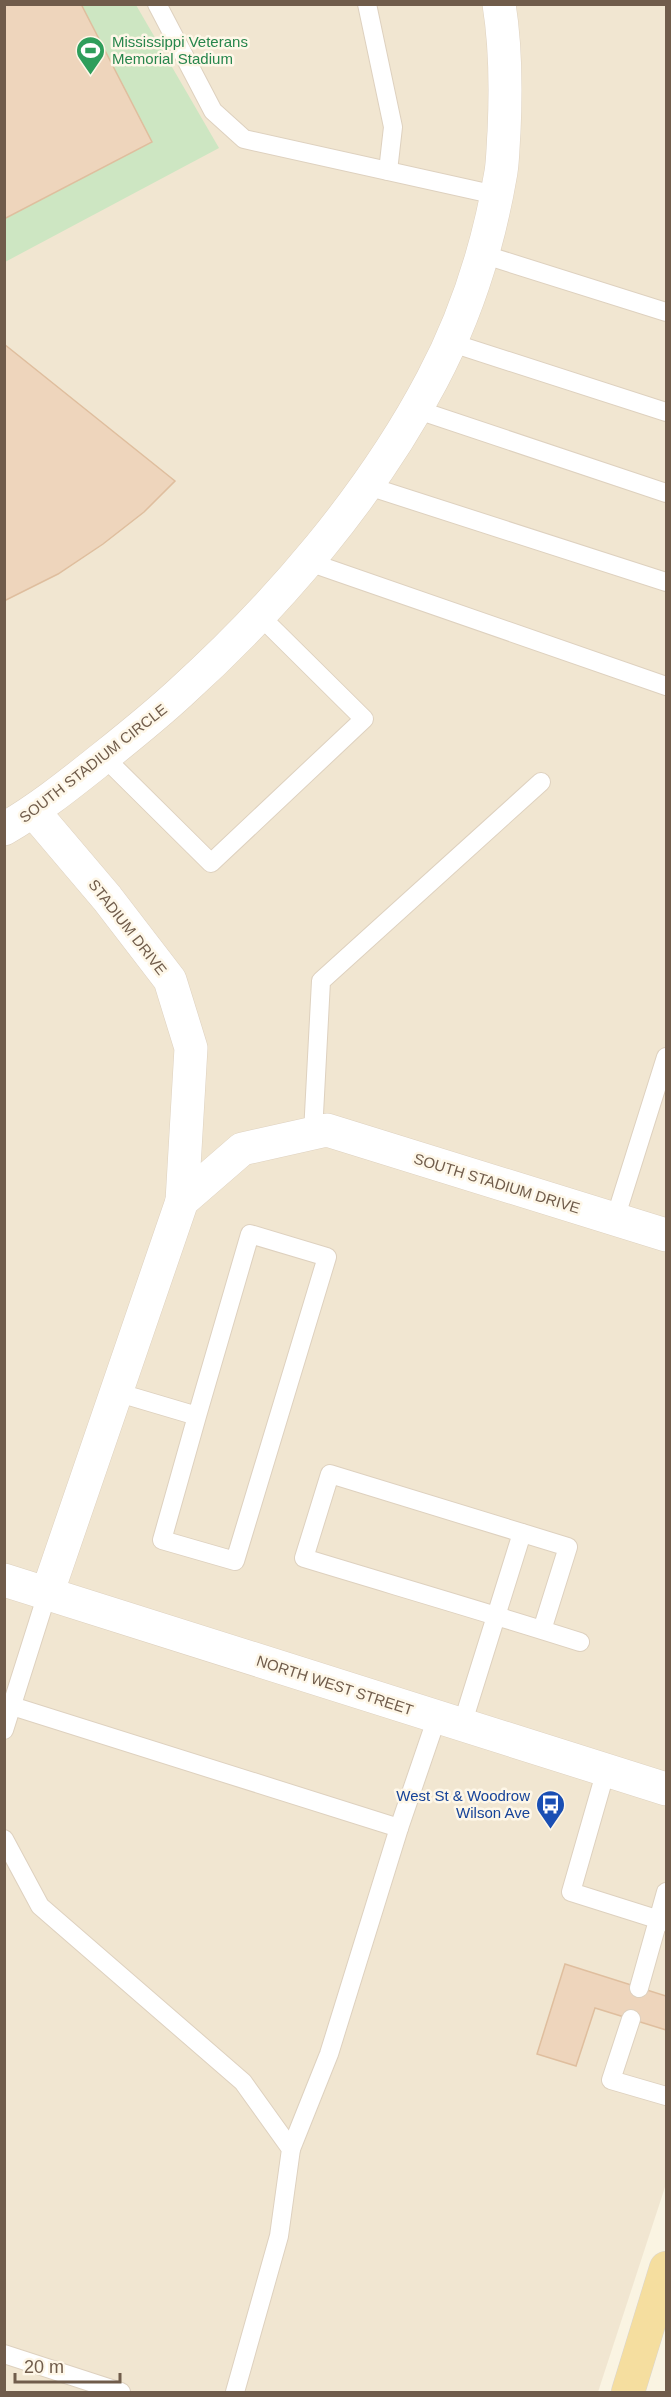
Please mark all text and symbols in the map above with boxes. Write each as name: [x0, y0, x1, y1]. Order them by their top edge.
place label: Mississippi Veterans Memorial Stadium: [112, 33, 248, 67]
sports icon: Mississippi Veterans Memorial Stadium: [75, 34, 107, 76]
street label: SOUTH STADIUM CIRCLE: [16, 700, 170, 826]
street label: STADIUM DRIVE: [85, 876, 171, 978]
street label: SOUTH STADIUM DRIVE: [412, 1150, 582, 1216]
street label: NORTH WEST STREET: [255, 1652, 415, 1718]
place label: West St & Woodrow Wilson Ave: [396, 1787, 530, 1821]
bus stop icon: West St & Woodrow Wilson Ave: [535, 1788, 567, 1830]
scale bar: [15, 2346, 120, 2384]
text: 20 m: [24, 2357, 64, 2377]

